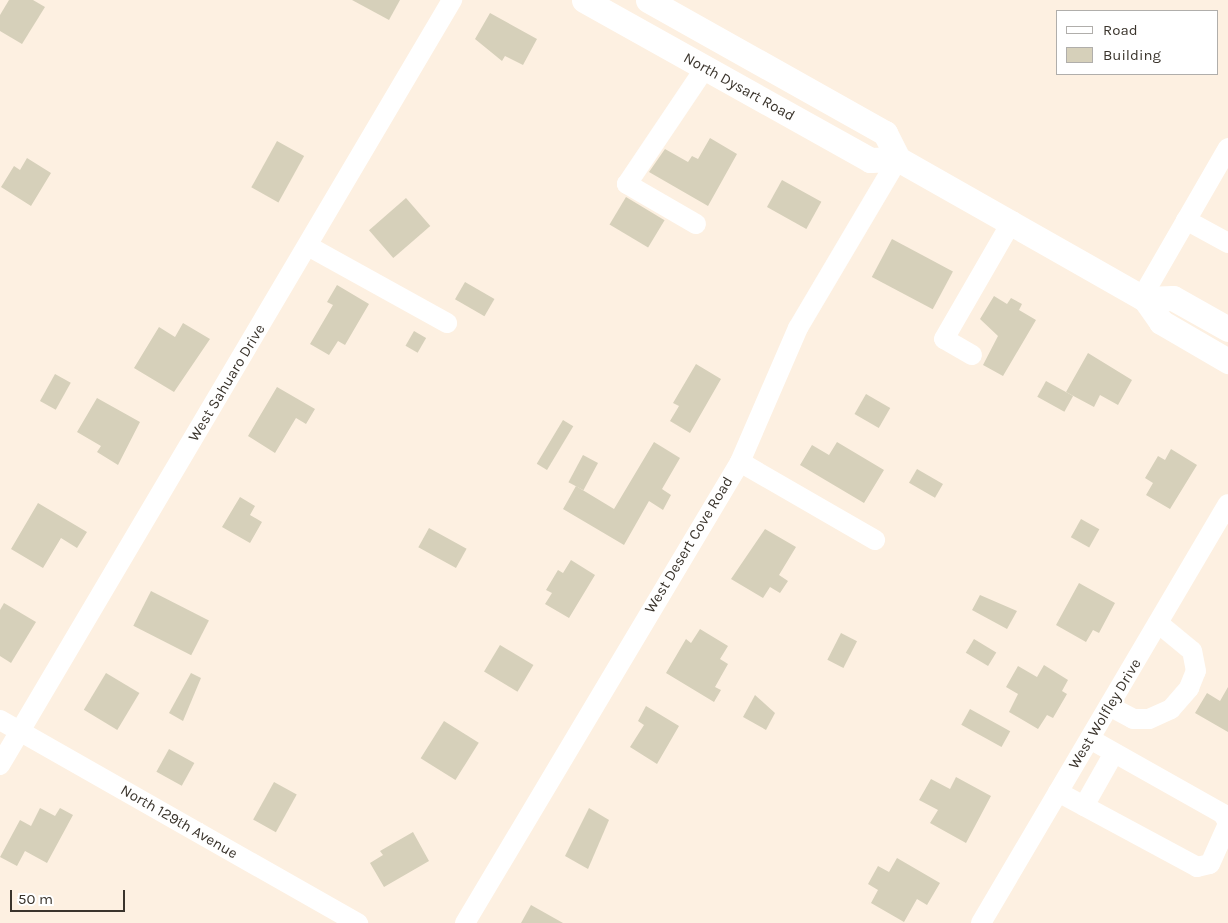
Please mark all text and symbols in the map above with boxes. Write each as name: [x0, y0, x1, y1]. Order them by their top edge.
legend: [1056, 10, 1218, 75]
text: Road: [1103, 21, 1138, 39]
text: Building: [1103, 46, 1161, 64]
street label: North Dysart Road: [680, 49, 798, 125]
street label: West Sahuaro Drive: [185, 321, 269, 445]
street label: West Desert Cove Road: [641, 473, 737, 617]
street label: West Wolfley Drive: [1065, 656, 1145, 772]
street label: North 129th Avenue: [117, 781, 241, 863]
scale bar: [12, 880, 128, 912]
text: 50 m: [18, 890, 53, 908]

